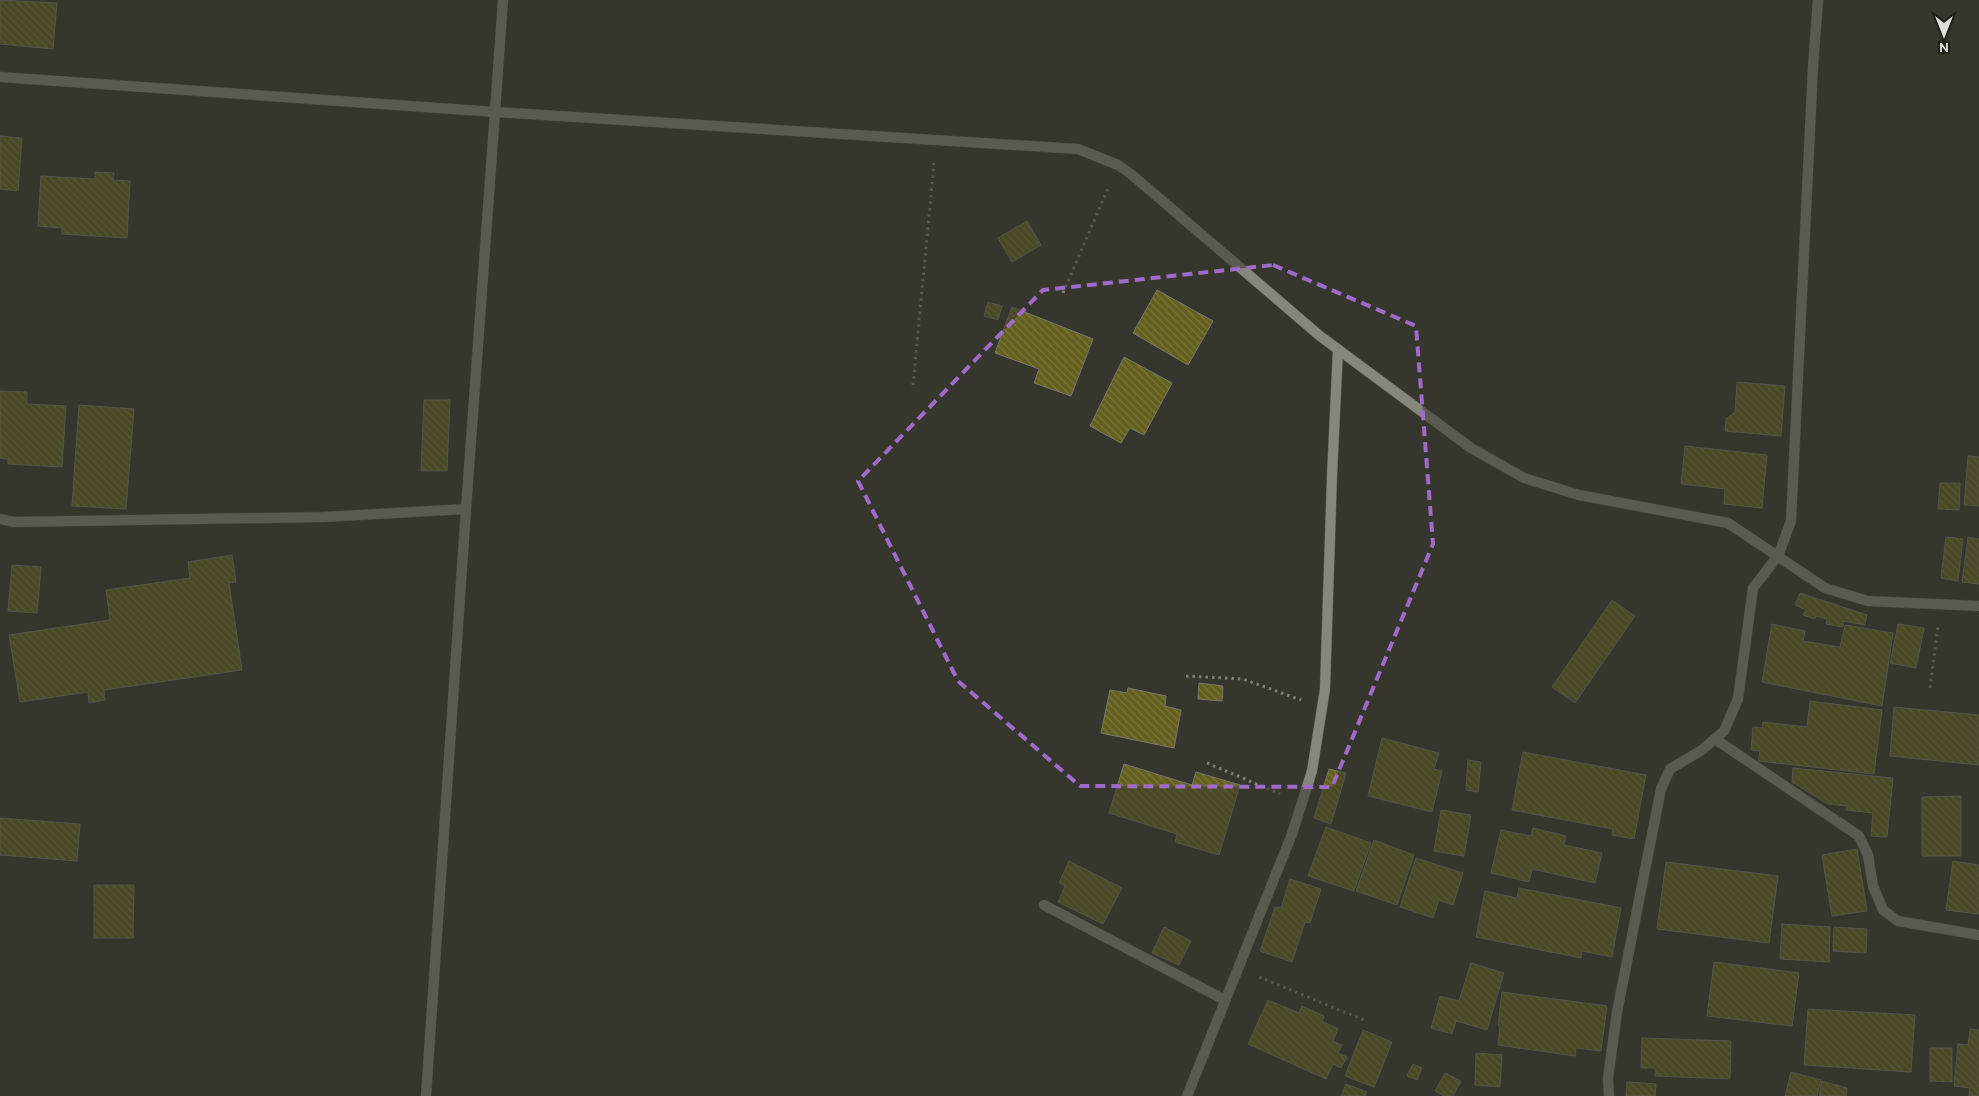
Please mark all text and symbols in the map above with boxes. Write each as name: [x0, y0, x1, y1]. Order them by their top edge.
north arrow: [1919, 10, 1969, 60]
text: N: [1939, 38, 1949, 55]

